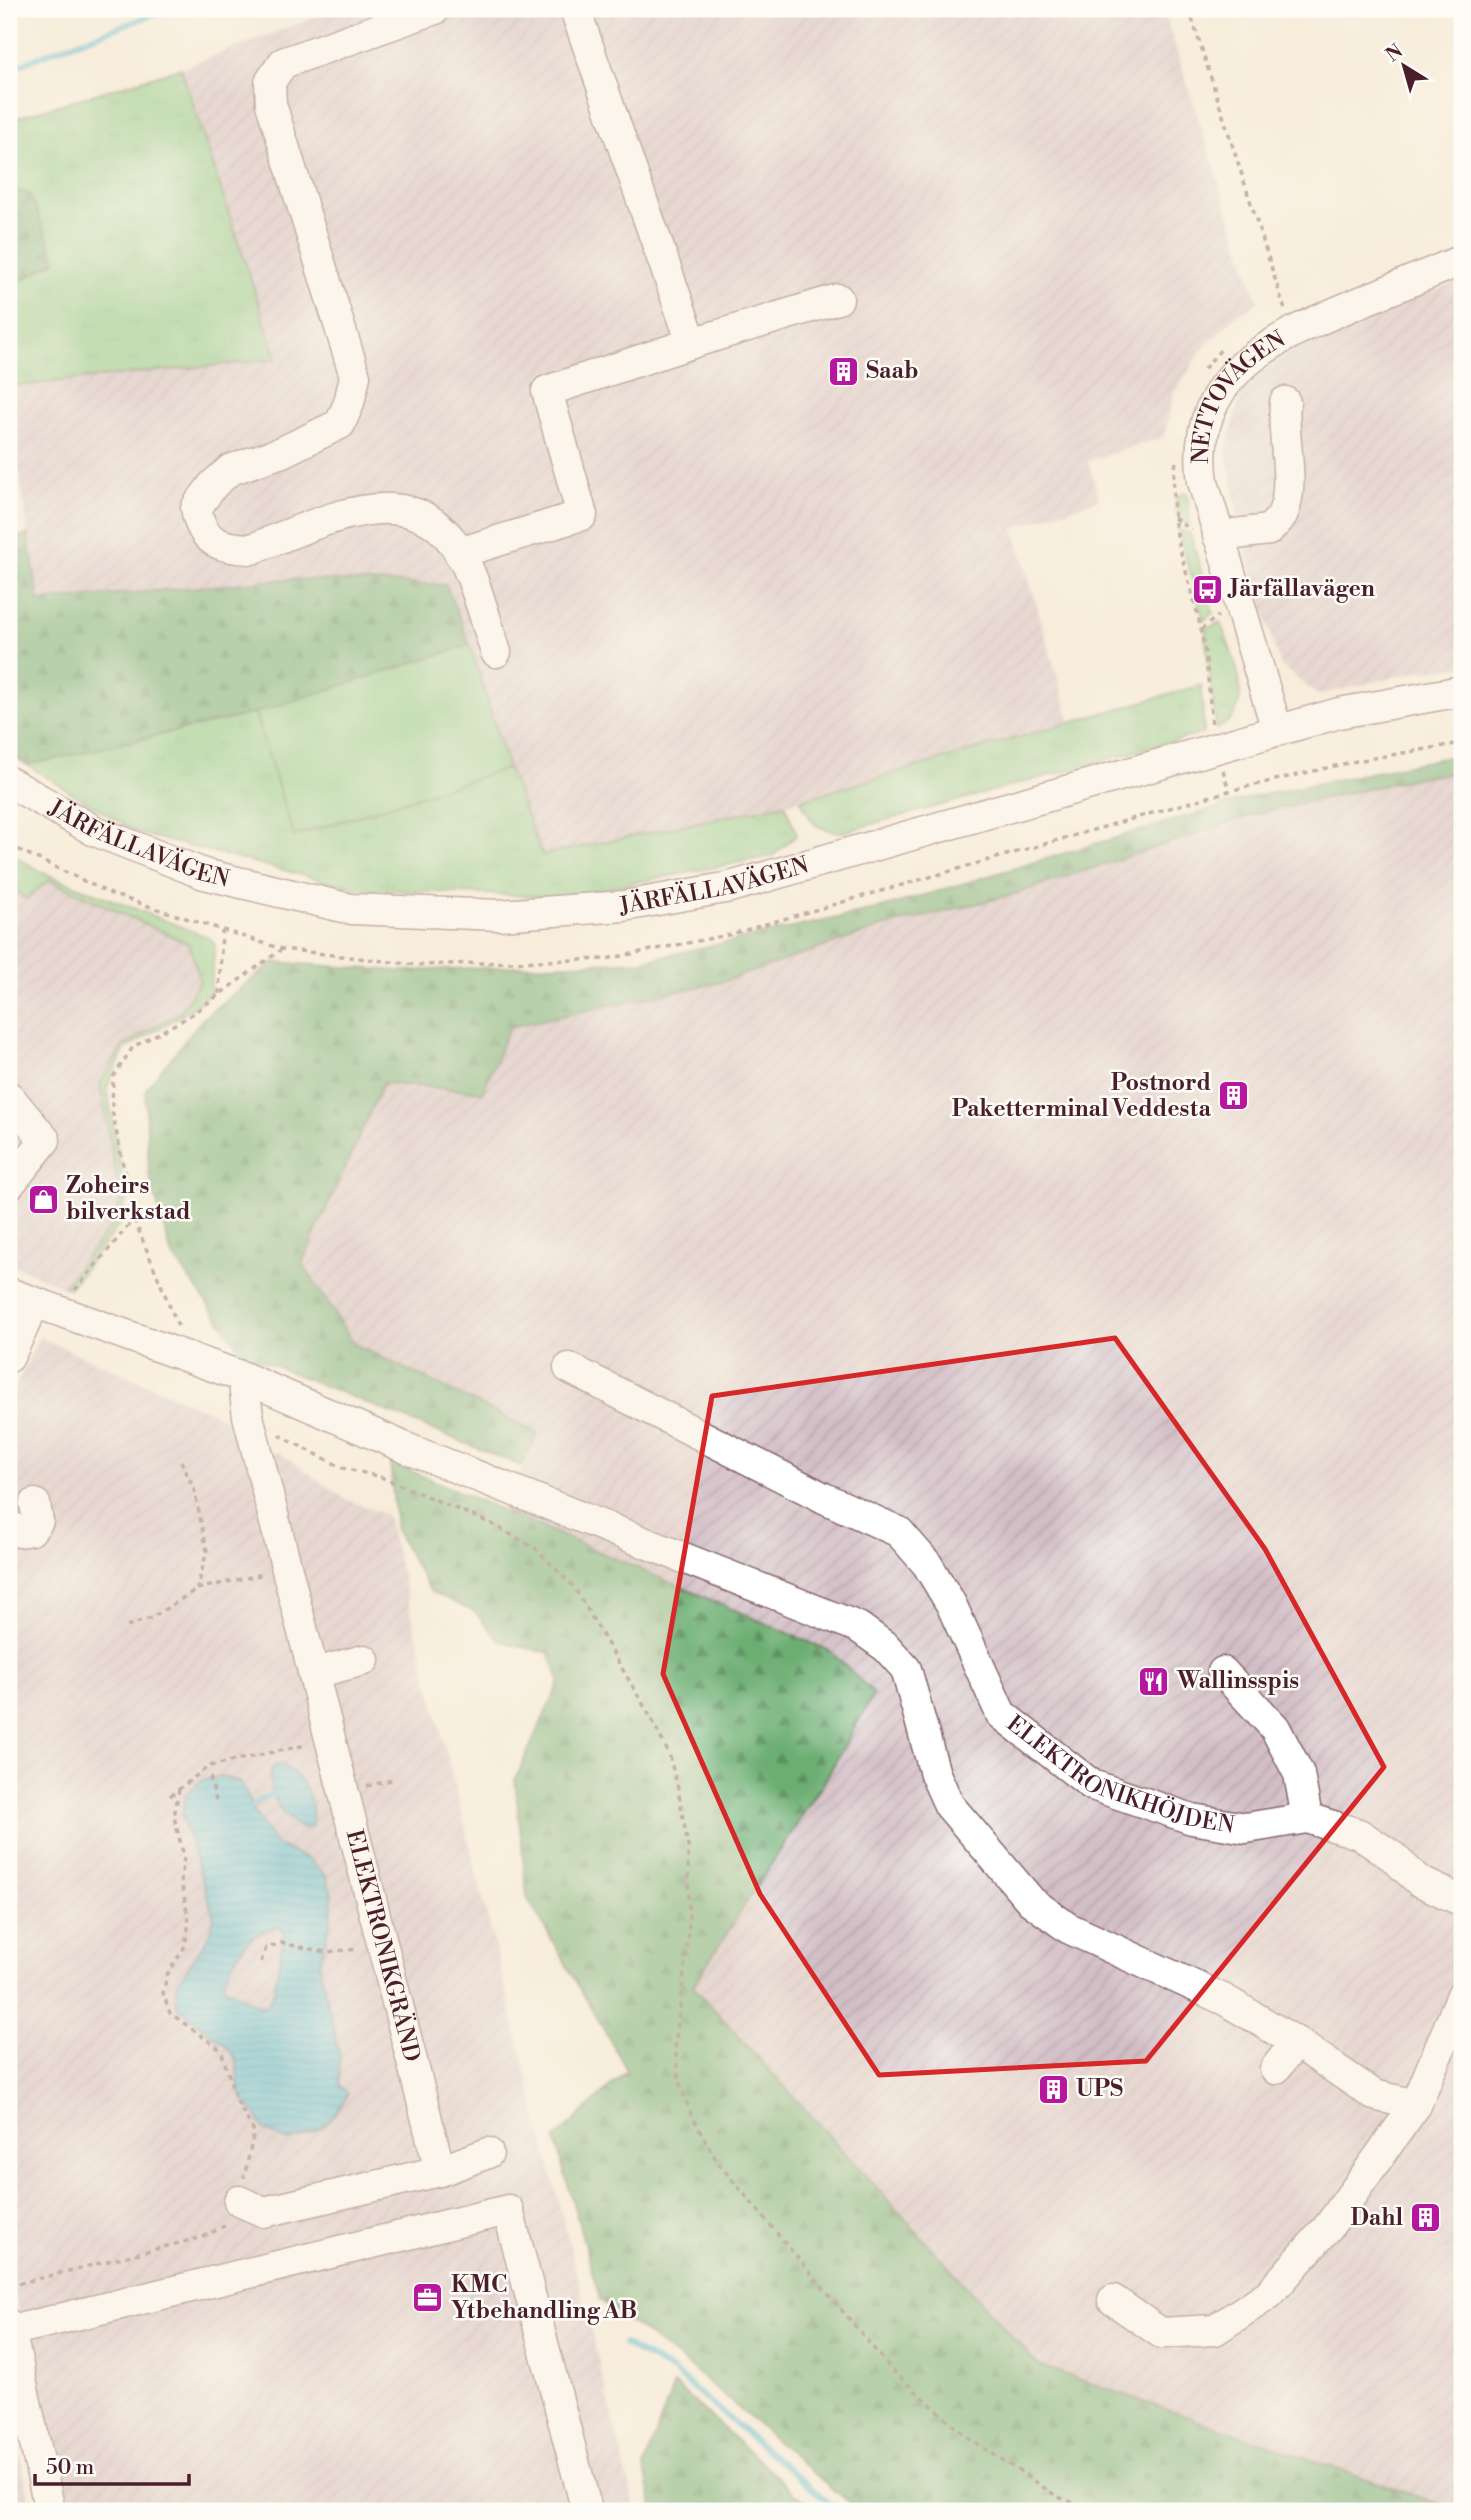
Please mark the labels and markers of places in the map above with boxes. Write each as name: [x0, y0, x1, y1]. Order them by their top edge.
building icon: Saab: [826, 354, 860, 388]
place label: Saab: [866, 357, 918, 385]
bus stop icon: Järfällavägen: [1190, 572, 1224, 606]
place label: Järfällavägen: [1227, 575, 1375, 603]
place label: Postnord Paketterminal Veddesta: [952, 1069, 1212, 1123]
building icon: Postnord Paketterminal Veddesta: [1217, 1079, 1251, 1113]
place label: Zoheirs bilverkstad: [66, 1172, 191, 1226]
shop icon: Zoheirs bilverkstad: [26, 1182, 60, 1216]
restaurant icon: Wallinsspis: [1137, 1664, 1171, 1698]
place label: Wallinsspis: [1176, 1667, 1299, 1695]
building icon: UPS: [1036, 2072, 1070, 2106]
place label: UPS: [1076, 2075, 1123, 2103]
building icon: Dahl: [1409, 2201, 1443, 2235]
place label: Dahl: [1350, 2204, 1403, 2232]
place label: KMC Ytbehandling AB: [451, 2271, 637, 2325]
office icon: KMC Ytbehandling AB: [411, 2281, 445, 2315]

